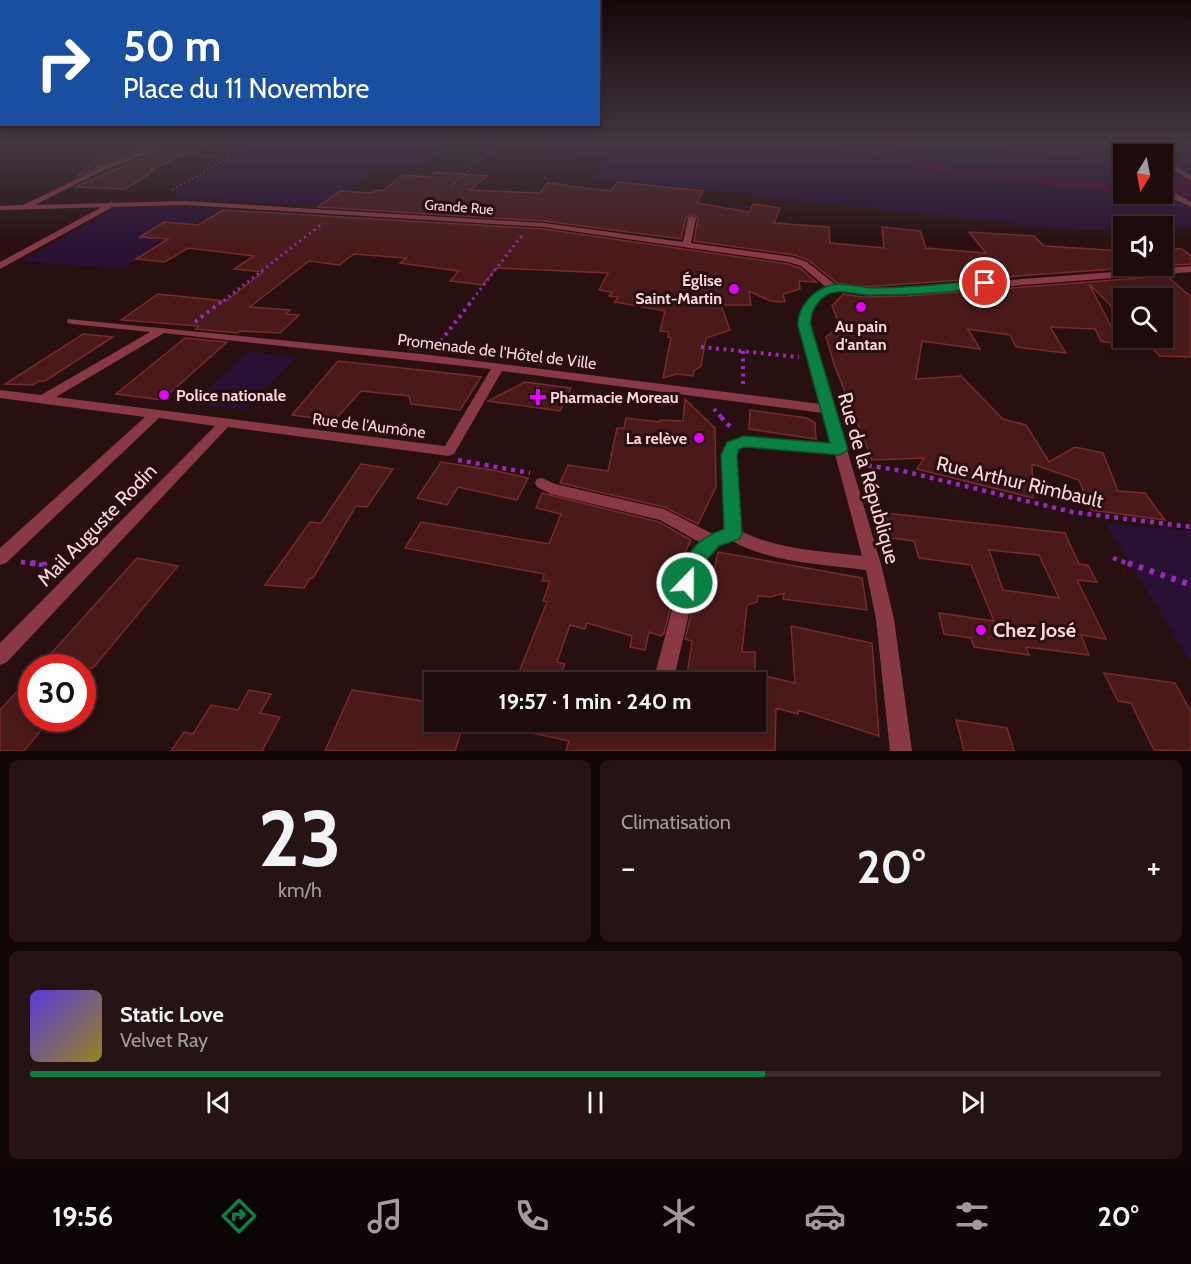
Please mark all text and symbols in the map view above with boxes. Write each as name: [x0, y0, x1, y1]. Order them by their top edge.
text: 50 m: [123, 20, 221, 72]
icon: right: [24, 24, 102, 102]
text: Place du 11 Novembre: [123, 72, 369, 105]
north arrow: [1113, 144, 1173, 204]
map controls: [1113, 144, 1173, 348]
street label: Grande Rue: [424, 196, 494, 218]
button: sound: [1113, 216, 1173, 276]
pin: [959, 257, 1010, 308]
icon: arrive: [968, 266, 1001, 299]
place label: Église Saint-Martin: [635, 271, 722, 308]
marker: Église Saint-Martin: [727, 282, 741, 296]
button: search: [1113, 288, 1173, 348]
marker: Au pain d'antan: [854, 300, 868, 314]
place label: Au pain d'antan: [835, 317, 887, 354]
street label: Promenade de l'Hôtel de Ville: [396, 330, 597, 373]
place label: Police nationale: [176, 386, 286, 405]
marker: Police nationale: [157, 388, 171, 402]
place label: Pharmacie Moreau: [550, 388, 679, 407]
marker: Pharmacie Moreau: [531, 390, 545, 404]
street label: Rue de la République: [833, 390, 905, 566]
street label: Rue de l'Aumône: [311, 409, 427, 442]
place label: La relève: [626, 429, 687, 448]
marker: La relève: [692, 431, 706, 445]
street label: Rue Arthur Rimbault: [934, 451, 1106, 513]
street label: Mail Auguste Rodin: [32, 459, 162, 591]
position arrow: [655, 551, 719, 615]
place label: Chez José: [993, 618, 1076, 642]
marker: Chez José: [974, 623, 988, 637]
speed limit sign: 30: [18, 654, 96, 732]
text: 19:57 · 1 min · 240 m: [499, 688, 691, 715]
text: 23: [258, 791, 342, 886]
text: Climatisation: [621, 810, 731, 834]
text: 20°: [857, 840, 925, 894]
text: −: [621, 847, 636, 887]
text: +: [1146, 847, 1161, 887]
text: km/h: [278, 878, 322, 902]
text: Static Love: [120, 1001, 224, 1028]
text: Velvet Ray: [120, 1028, 208, 1052]
icon: previous: [202, 1086, 235, 1119]
icon: pause: [579, 1086, 612, 1119]
icon: next: [956, 1086, 989, 1119]
icon: directions: [218, 1195, 260, 1237]
icon: music: [364, 1195, 406, 1237]
icon: phone: [511, 1195, 553, 1237]
icon: climate: [658, 1195, 700, 1237]
icon: car: [804, 1195, 846, 1237]
icon: filters: [951, 1195, 993, 1237]
text: 19:56: [52, 1200, 113, 1233]
text: 20°: [1098, 1200, 1139, 1233]

